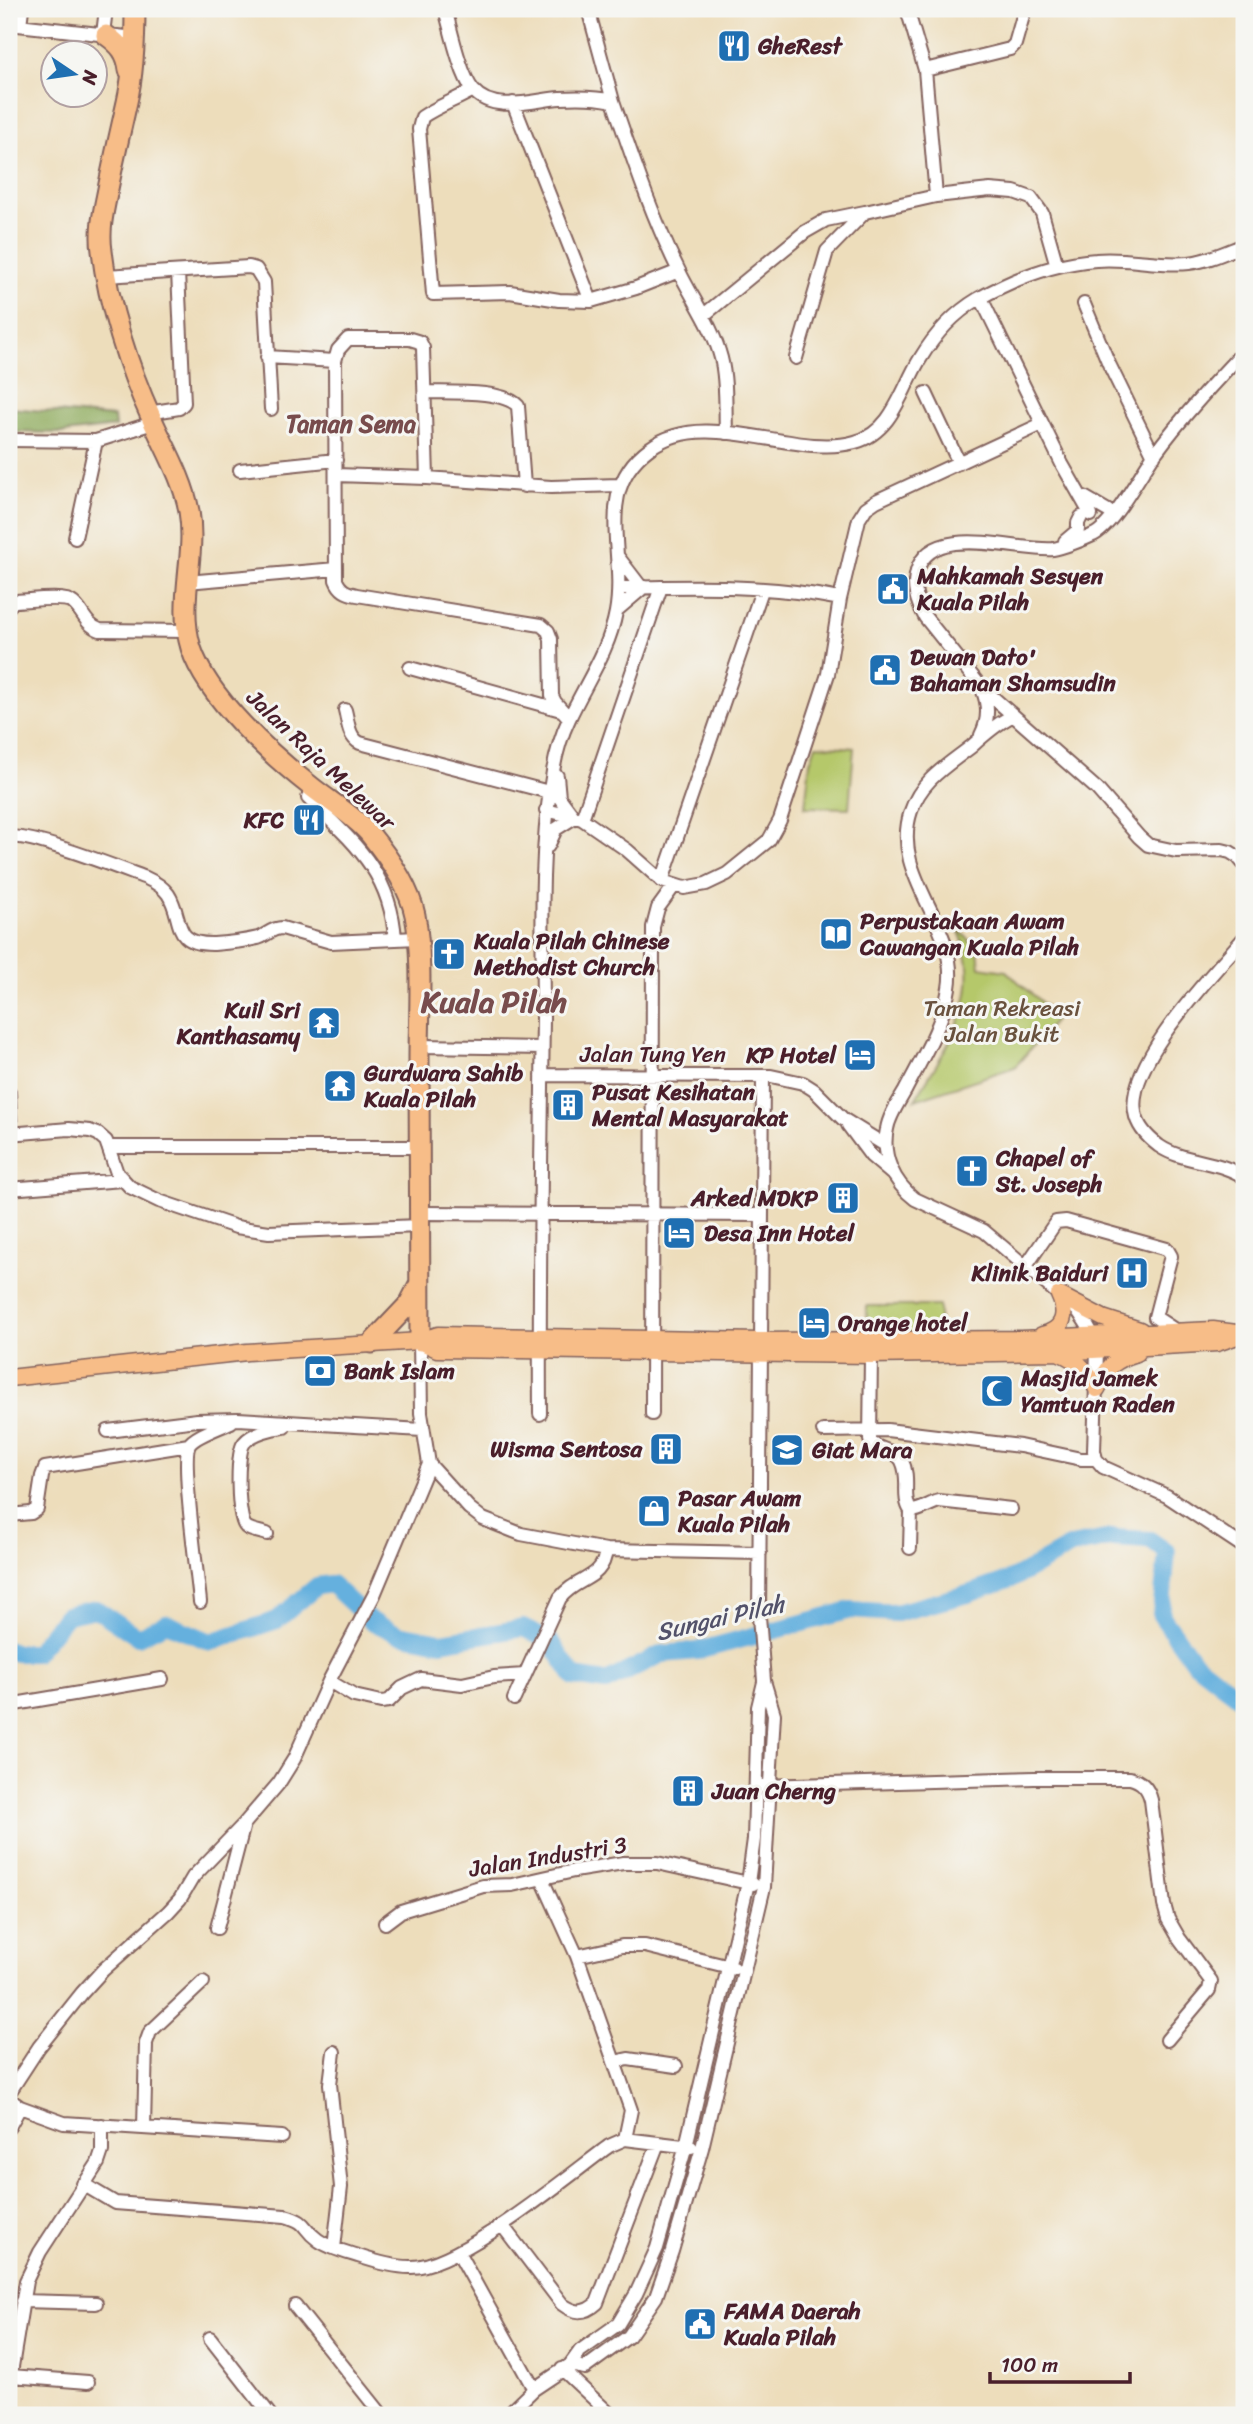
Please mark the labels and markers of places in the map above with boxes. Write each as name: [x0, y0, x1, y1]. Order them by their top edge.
place label: GheRest: [757, 26, 844, 67]
restaurant icon: GheRest: [715, 27, 753, 65]
place label: Mahkamah Sesyen Kuala Pilah: [916, 556, 1104, 623]
public building icon: Mahkamah Sesyen Kuala Pilah: [874, 570, 912, 608]
place label: Dewan Dato' Bahaman Shamsudin: [910, 637, 1116, 704]
public building icon: Dewan Dato' Bahaman Shamsudin: [866, 651, 904, 689]
place label: KFC: [243, 800, 284, 841]
restaurant icon: KFC: [290, 801, 328, 839]
place label: Perpustakaan Awam Cawangan Kuala Pilah: [859, 901, 1079, 968]
library icon: Perpustakaan Awam Cawangan Kuala Pilah: [817, 915, 855, 953]
place label: Kuala Pilah Chinese Methodist Church: [473, 921, 670, 988]
church icon: Kuala Pilah Chinese Methodist Church: [430, 935, 468, 973]
place label: Kuil Sri Kanthasamy: [176, 990, 302, 1057]
temple icon: Kuil Sri Kanthasamy: [305, 1004, 343, 1042]
place label: KP Hotel: [745, 1035, 837, 1076]
hotel icon: KP Hotel: [841, 1036, 879, 1074]
place label: Gurdwara Sahib Kuala Pilah: [363, 1053, 523, 1120]
temple icon: Gurdwara Sahib Kuala Pilah: [321, 1067, 359, 1105]
place label: Pusat Kesihatan Mental Masyarakat: [591, 1072, 788, 1139]
building icon: Pusat Kesihatan Mental Masyarakat: [549, 1086, 587, 1124]
place label: Chapel of St. Joseph: [995, 1138, 1103, 1205]
church icon: Chapel of St. Joseph: [953, 1152, 991, 1190]
place label: Arked MDKP: [690, 1178, 819, 1219]
building icon: Arked MDKP: [824, 1179, 862, 1217]
place label: Desa Inn Hotel: [704, 1213, 855, 1254]
hotel icon: Desa Inn Hotel: [660, 1214, 698, 1252]
place label: Klinik Baiduri: [971, 1253, 1110, 1294]
hospital icon: Klinik Baiduri: [1113, 1254, 1151, 1292]
place label: Orange hotel: [838, 1303, 969, 1344]
hotel icon: Orange hotel: [795, 1304, 833, 1342]
place label: Bank Islam: [344, 1351, 455, 1392]
bank icon: Bank Islam: [301, 1352, 339, 1390]
place label: Masjid Jamek Yamtuan Raden: [1020, 1358, 1175, 1425]
mosque icon: Masjid Jamek Yamtuan Raden: [978, 1372, 1016, 1410]
place label: Wisma Sentosa: [490, 1429, 643, 1470]
building icon: Wisma Sentosa: [647, 1430, 685, 1468]
place label: Giat Mara: [811, 1430, 913, 1471]
school or university icon: Giat Mara: [768, 1431, 806, 1469]
place label: Pasar Awam Kuala Pilah: [677, 1478, 802, 1545]
shop icon: Pasar Awam Kuala Pilah: [635, 1492, 673, 1530]
place label: Juan Cherng: [710, 1771, 836, 1812]
building icon: Juan Cherng: [669, 1772, 707, 1810]
place label: FAMA Daerah Kuala Pilah: [723, 2291, 861, 2358]
public building icon: FAMA Daerah Kuala Pilah: [681, 2305, 719, 2343]

